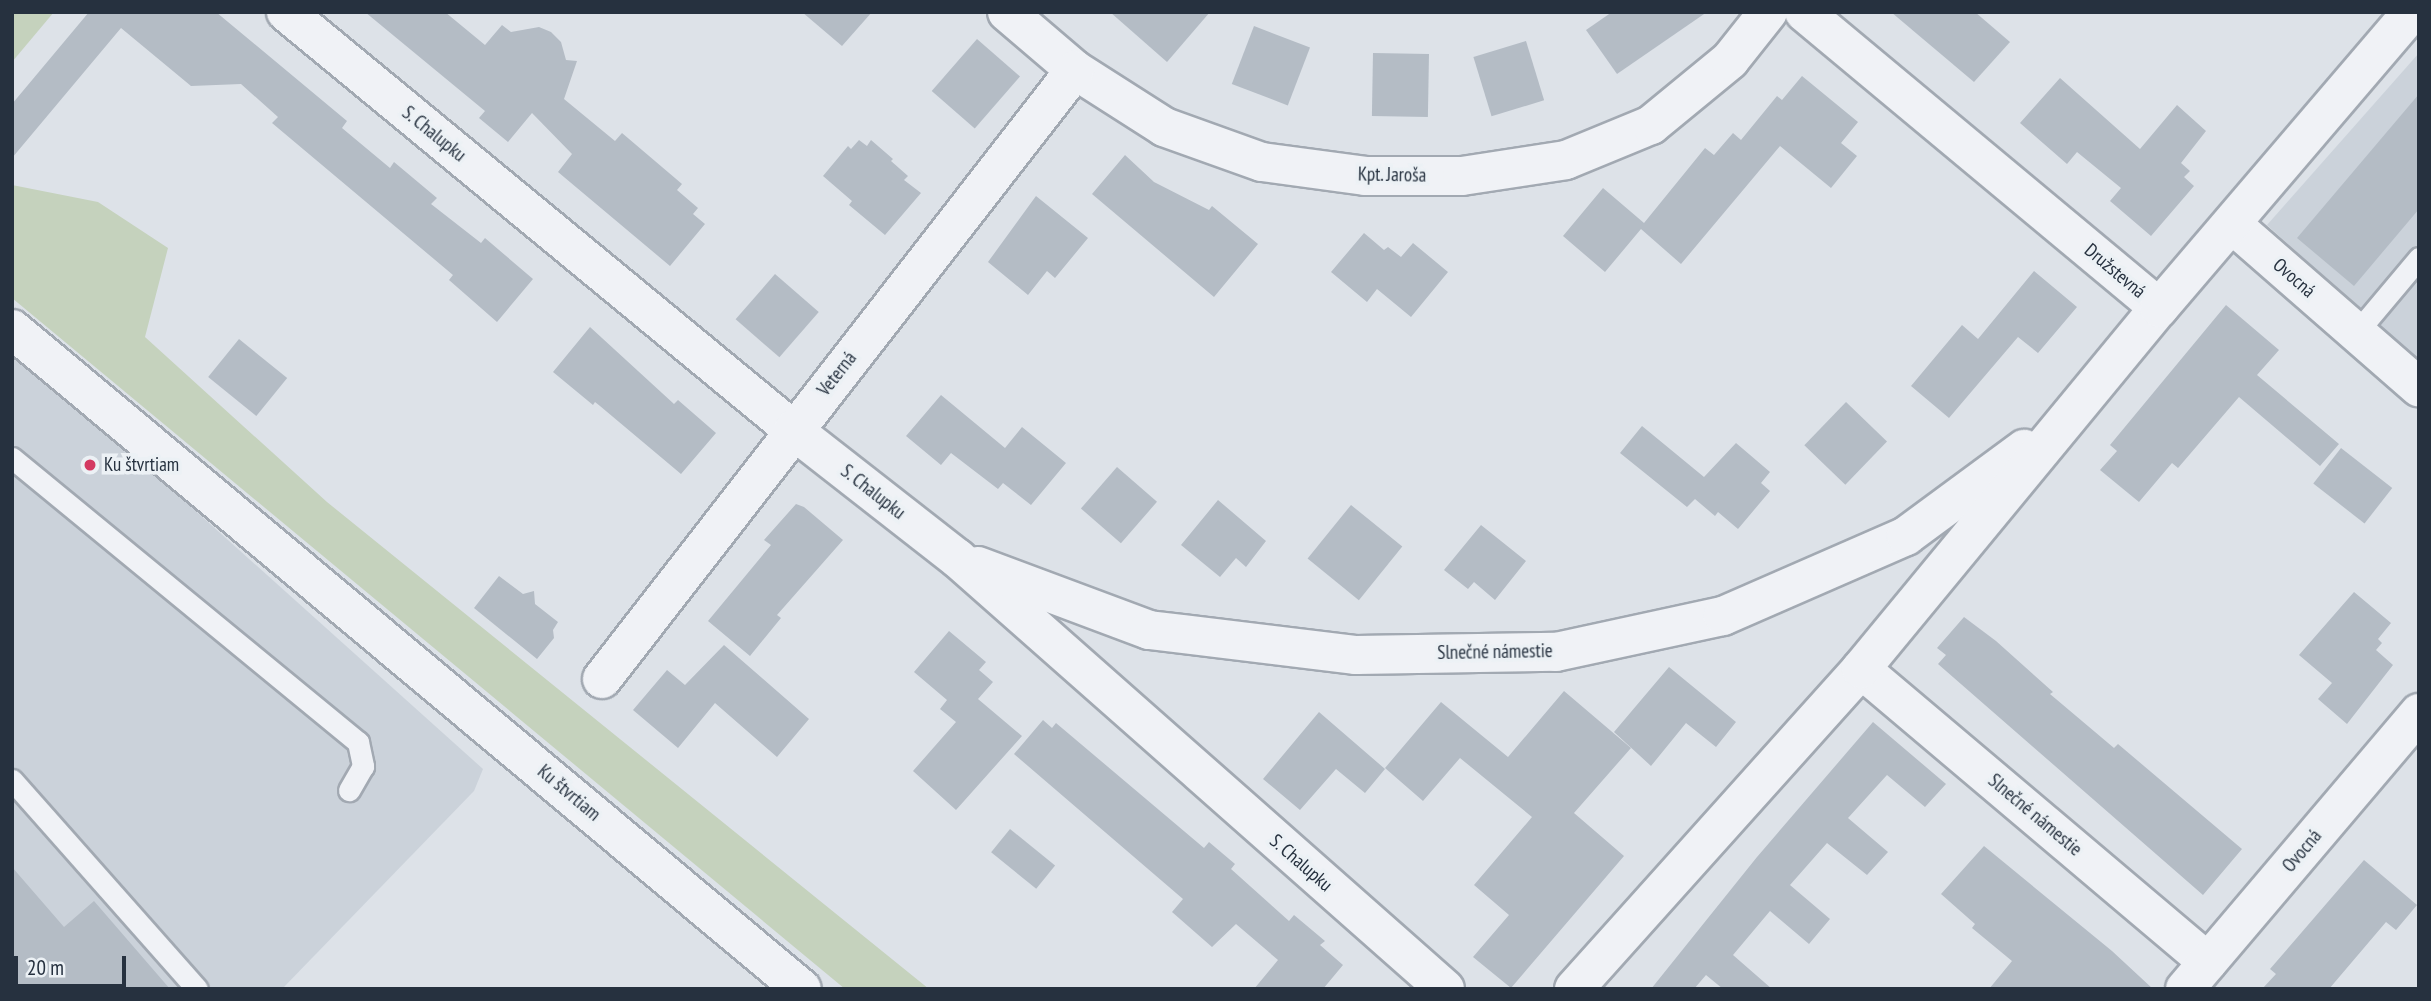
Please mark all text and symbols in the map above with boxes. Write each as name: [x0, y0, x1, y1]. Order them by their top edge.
street label: S. Chalupku: [397, 101, 471, 167]
street label: Kpt. Jaroša: [1357, 163, 1427, 187]
street label: Družstevná: [2080, 239, 2150, 303]
street label: Ovocná: [2268, 253, 2320, 303]
street label: Veterná: [813, 347, 861, 401]
place label: Ku štvrtiam: [104, 454, 179, 476]
marker: Ku štvrtiam: [82, 457, 98, 473]
street label: S. Chalupku: [836, 459, 910, 525]
street label: Slnečné námestie: [1437, 640, 1553, 664]
street label: Ku štvrtiam: [533, 760, 605, 826]
street label: Slnečné námestie: [1983, 769, 2087, 861]
street label: Ovocná: [2278, 825, 2326, 877]
street label: S. Chalupku: [1265, 829, 1337, 897]
scale bar: [18, 942, 130, 986]
text: 20 m: [27, 954, 64, 981]

